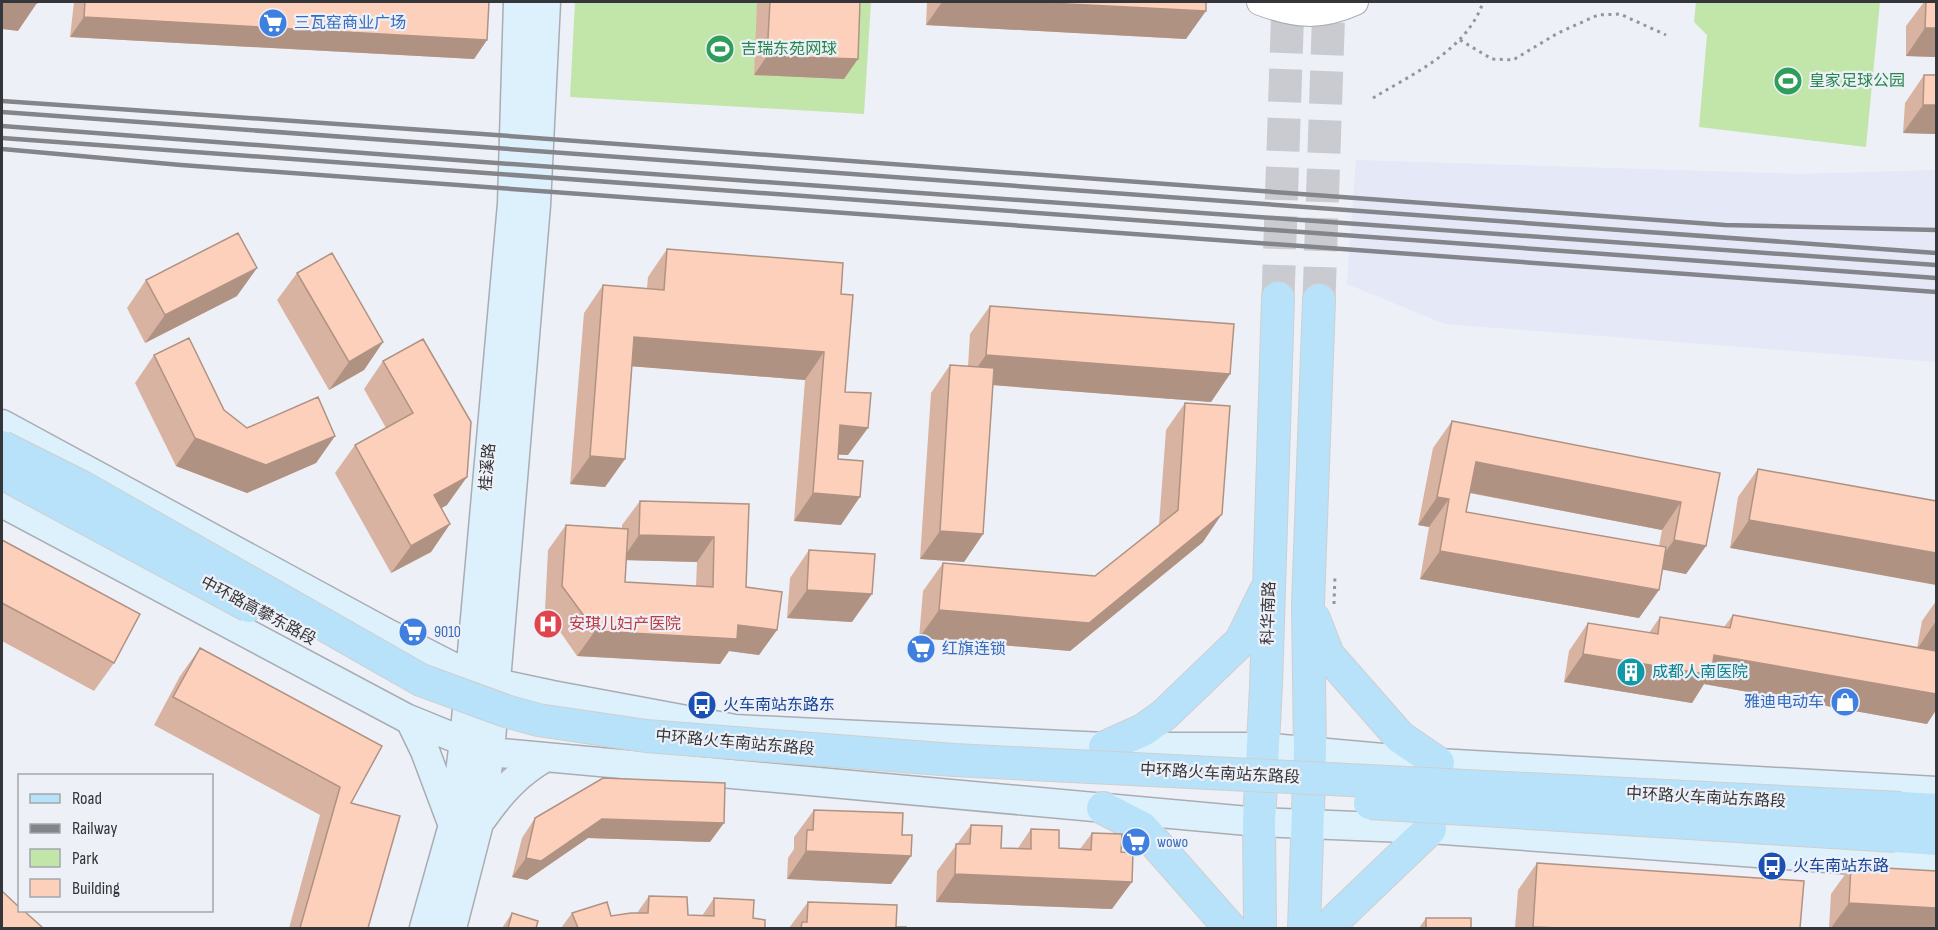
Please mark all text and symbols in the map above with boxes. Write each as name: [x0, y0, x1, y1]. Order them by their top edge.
supermarket icon: 三瓦窑商业广场: [257, 7, 289, 39]
place label: 三瓦窑商业广场: [294, 14, 406, 33]
sports icon: 吉瑞东苑网球: [704, 33, 736, 65]
place label: 吉瑞东苑网球: [741, 40, 837, 59]
sports icon: 皇家足球公园: [1772, 65, 1804, 97]
place label: 皇家足球公园: [1809, 72, 1905, 91]
street label: 桂溪路: [476, 442, 500, 492]
street label: 中环路高攀东路段: [197, 573, 319, 649]
street label: 科华南路: [1258, 581, 1280, 645]
hospital icon: 安琪儿妇产医院: [532, 608, 564, 640]
place label: 安琪儿妇产医院: [569, 615, 681, 634]
supermarket icon: 9010: [397, 616, 429, 648]
place label: 9010: [434, 623, 461, 642]
supermarket icon: 红旗连锁: [905, 633, 937, 665]
place label: 红旗连锁: [942, 640, 1006, 659]
building icon: 成都人南医院: [1615, 656, 1647, 688]
place label: 成都人南医院: [1652, 663, 1748, 682]
shop icon: 雅迪电动车: [1829, 686, 1861, 718]
bus stop icon: 火车南站东路东: [686, 689, 718, 721]
place label: 雅迪电动车: [1744, 693, 1824, 712]
place label: 火车南站东路东: [723, 696, 835, 715]
street label: 中环路火车南站东路段: [654, 727, 816, 759]
street label: 中环路火车南站东路段: [1140, 760, 1300, 788]
legend: [18, 774, 213, 912]
street label: 中环路火车南站东路段: [1626, 784, 1786, 812]
text: Road: [72, 788, 102, 809]
text: Railway: [72, 818, 117, 839]
supermarket icon: wowo: [1120, 826, 1152, 858]
place label: wowo: [1157, 833, 1188, 852]
text: Park: [72, 848, 98, 869]
bus stop icon: 火车南站东路: [1756, 850, 1788, 882]
place label: 火车南站东路: [1793, 857, 1889, 876]
text: Building: [72, 878, 120, 899]

